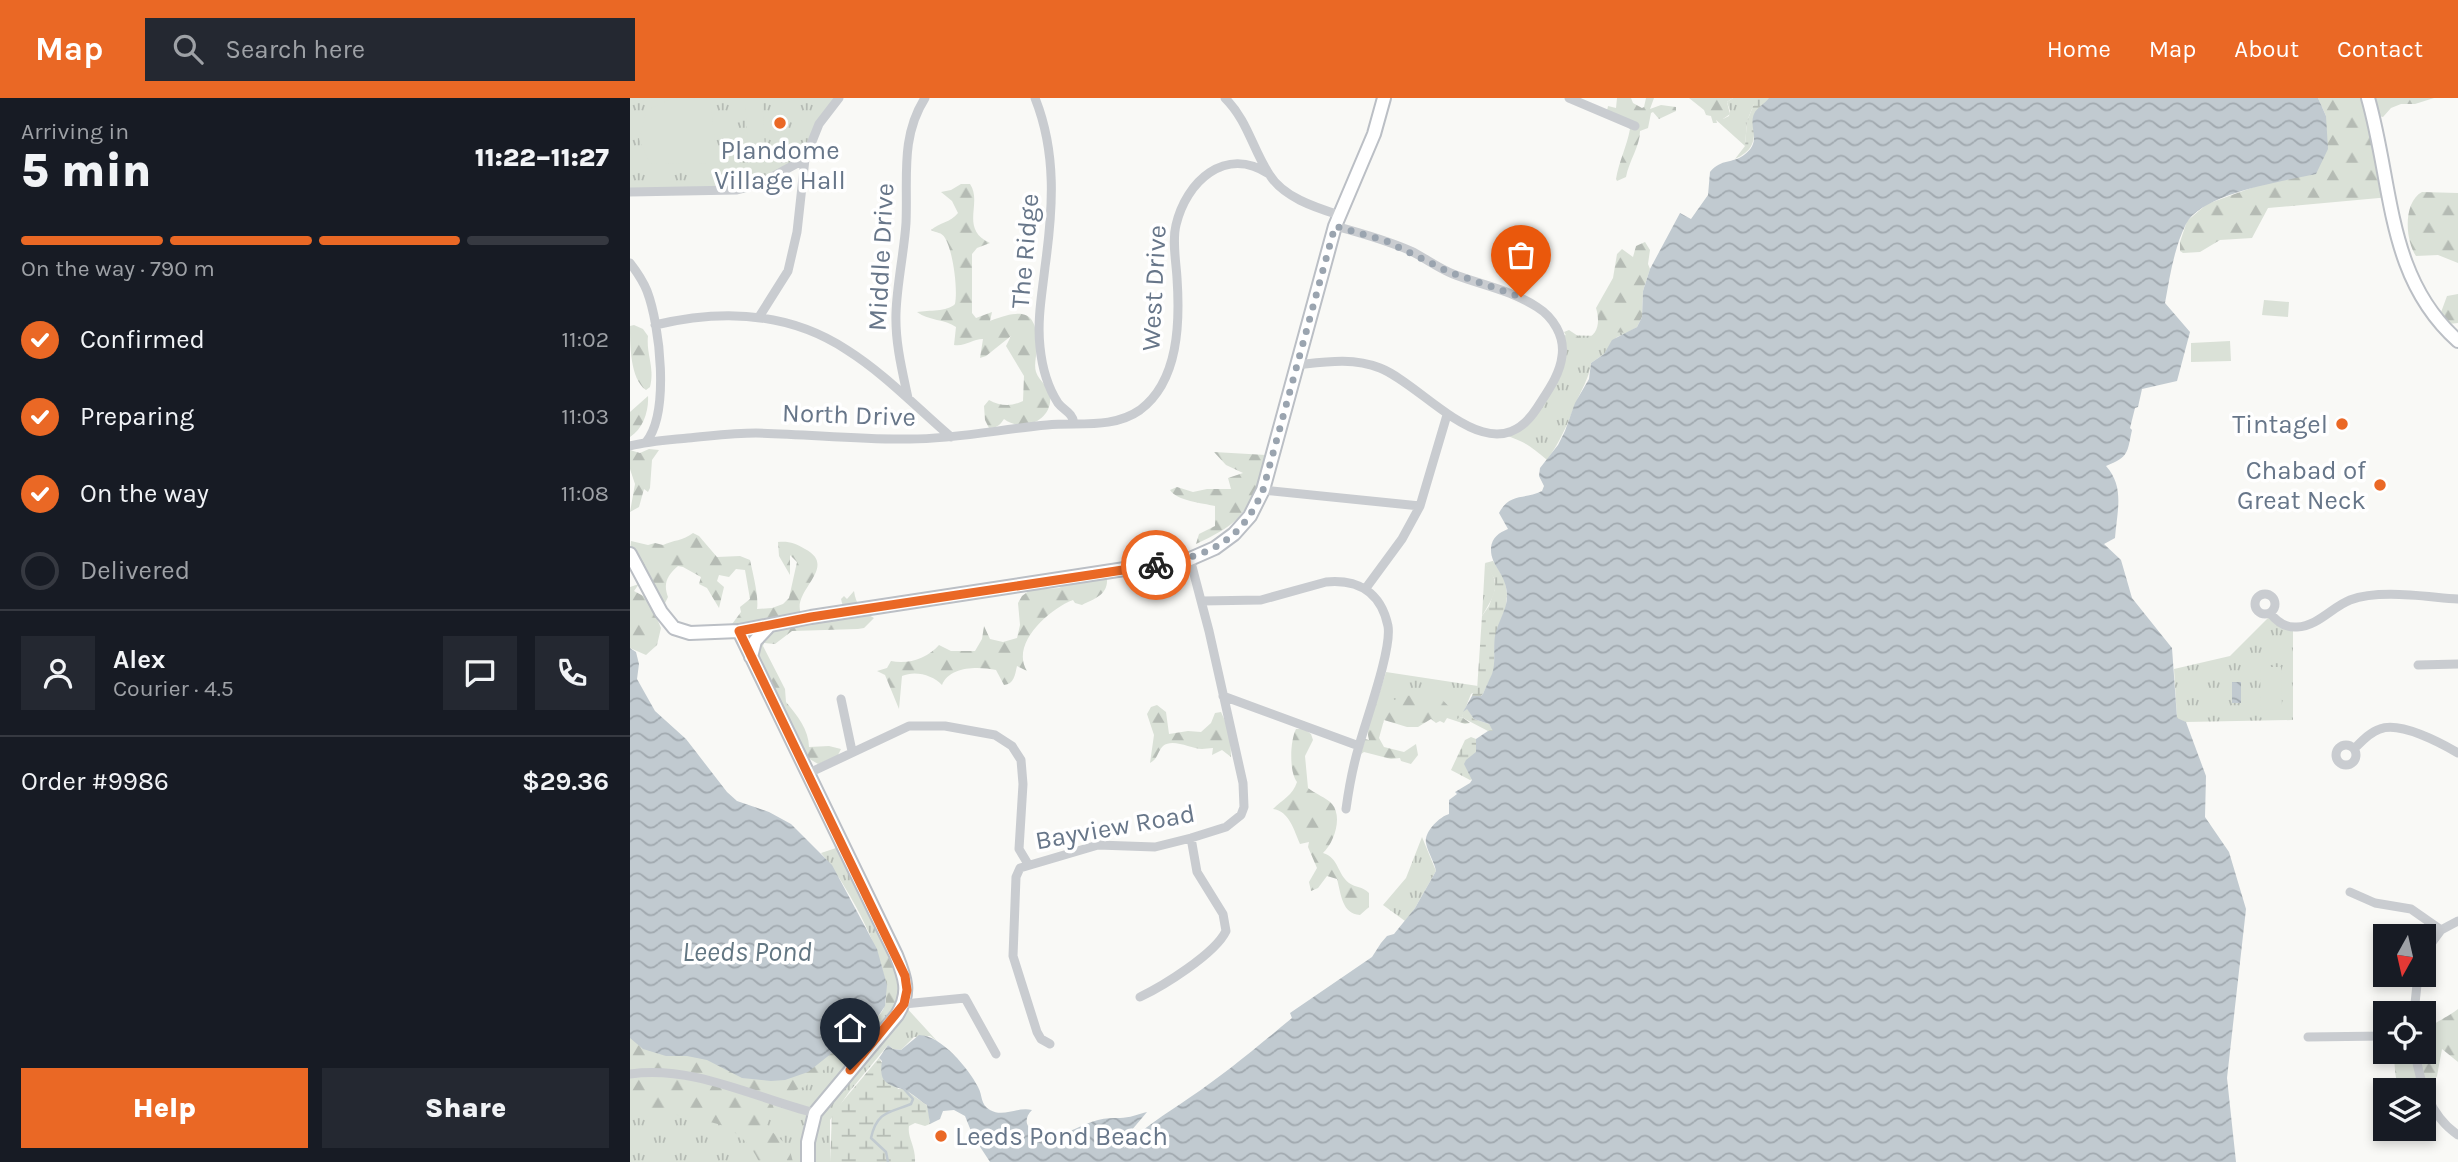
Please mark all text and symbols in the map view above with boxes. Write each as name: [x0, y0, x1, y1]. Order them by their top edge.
search box: [145, 18, 635, 81]
text: Map: [35, 30, 103, 68]
icon: search: [169, 30, 207, 68]
text: Search here: [225, 34, 365, 65]
text: Home: [2047, 35, 2111, 63]
text: Map: [2149, 35, 2196, 63]
text: About: [2234, 35, 2299, 63]
text: Contact: [2337, 35, 2423, 63]
marker: Plandome Village Hall: [772, 115, 788, 131]
text: Arriving in: [21, 118, 129, 145]
place label: Plandome Village Hall: [714, 135, 846, 196]
text: 11:22–11:27: [475, 142, 609, 173]
text: 5 min: [21, 144, 151, 198]
street label: Middle Drive: [862, 182, 900, 332]
street label: The Ridge: [1005, 192, 1045, 310]
street label: West Drive: [1135, 224, 1173, 352]
pin: [1491, 225, 1551, 297]
icon: bag: [1502, 236, 1540, 274]
text: On the way · 790 m: [21, 255, 215, 282]
icon: check: [21, 321, 59, 359]
text: Confirmed: [80, 324, 205, 355]
text: 11:02: [562, 326, 609, 353]
street label: North Drive: [782, 397, 916, 433]
icon: check: [21, 398, 59, 436]
text: Preparing: [80, 401, 194, 432]
text: 11:03: [561, 403, 609, 430]
place label: Tintagel: [2232, 409, 2328, 440]
marker: Tintagel: [2334, 416, 2350, 432]
place label: Chabad of Great Neck: [2237, 455, 2367, 516]
icon: check: [21, 475, 59, 513]
marker: Chabad of Great Neck: [2372, 477, 2388, 493]
text: On the way: [80, 478, 209, 509]
text: 11:08: [561, 480, 609, 507]
courier: [1121, 530, 1191, 600]
icon: bike: [1137, 546, 1175, 584]
text: Delivered: [80, 555, 190, 586]
button: person: [21, 636, 95, 710]
button: chat: [443, 636, 517, 710]
button: phone: [535, 636, 609, 710]
text: Alex: [113, 644, 165, 675]
text: Courier · 4.5: [113, 675, 234, 702]
text: Order #9986: [21, 766, 169, 797]
text: $29.36: [522, 766, 609, 797]
street label: Bayview Road: [1033, 798, 1197, 856]
north arrow: [2373, 924, 2436, 987]
map controls: [2373, 924, 2436, 1141]
water label: Leeds Pond: [682, 935, 812, 968]
pin: [820, 998, 880, 1070]
button: locate: [2373, 1001, 2436, 1064]
icon: home: [831, 1009, 869, 1047]
button: Help: [21, 1068, 308, 1148]
button: Share: [322, 1068, 609, 1148]
button: layers: [2373, 1078, 2436, 1141]
place label: Leeds Pond Beach: [955, 1121, 1168, 1152]
marker: Leeds Pond Beach: [933, 1128, 949, 1144]

